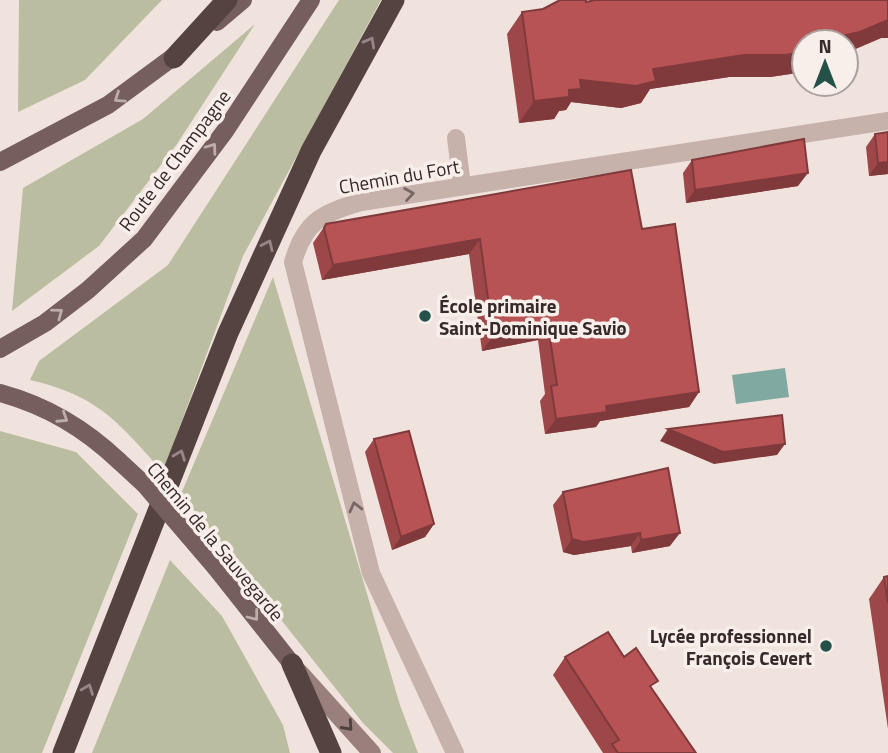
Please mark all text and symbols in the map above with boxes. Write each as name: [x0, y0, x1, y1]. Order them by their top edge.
north arrow: [790, 28, 860, 98]
text: N: [818, 31, 832, 60]
one-way arrow: [362, 37, 375, 50]
street label: Route de Champagne: [111, 83, 237, 237]
one-way arrow: [114, 90, 127, 102]
one-way arrow: [204, 143, 217, 156]
street label: Chemin du Fort: [337, 151, 462, 201]
one-way arrow: [403, 187, 415, 202]
one-way arrow: [260, 240, 274, 252]
place label: École primaire Saint-Dominique Savio: [439, 291, 627, 342]
marker: École primaire Saint-Dominique Savio: [417, 308, 433, 324]
one-way arrow: [50, 309, 63, 321]
one-way arrow: [55, 410, 68, 423]
one-way arrow: [171, 449, 185, 461]
street label: Chemin de la Sauvegarde: [141, 455, 291, 627]
one-way arrow: [349, 501, 363, 513]
one-way arrow: [245, 609, 258, 621]
place label: Lycée professionnel François Cevert: [650, 621, 812, 672]
marker: Lycée professionnel François Cevert: [818, 638, 834, 654]
one-way arrow: [79, 684, 93, 696]
one-way arrow: [340, 718, 353, 731]

